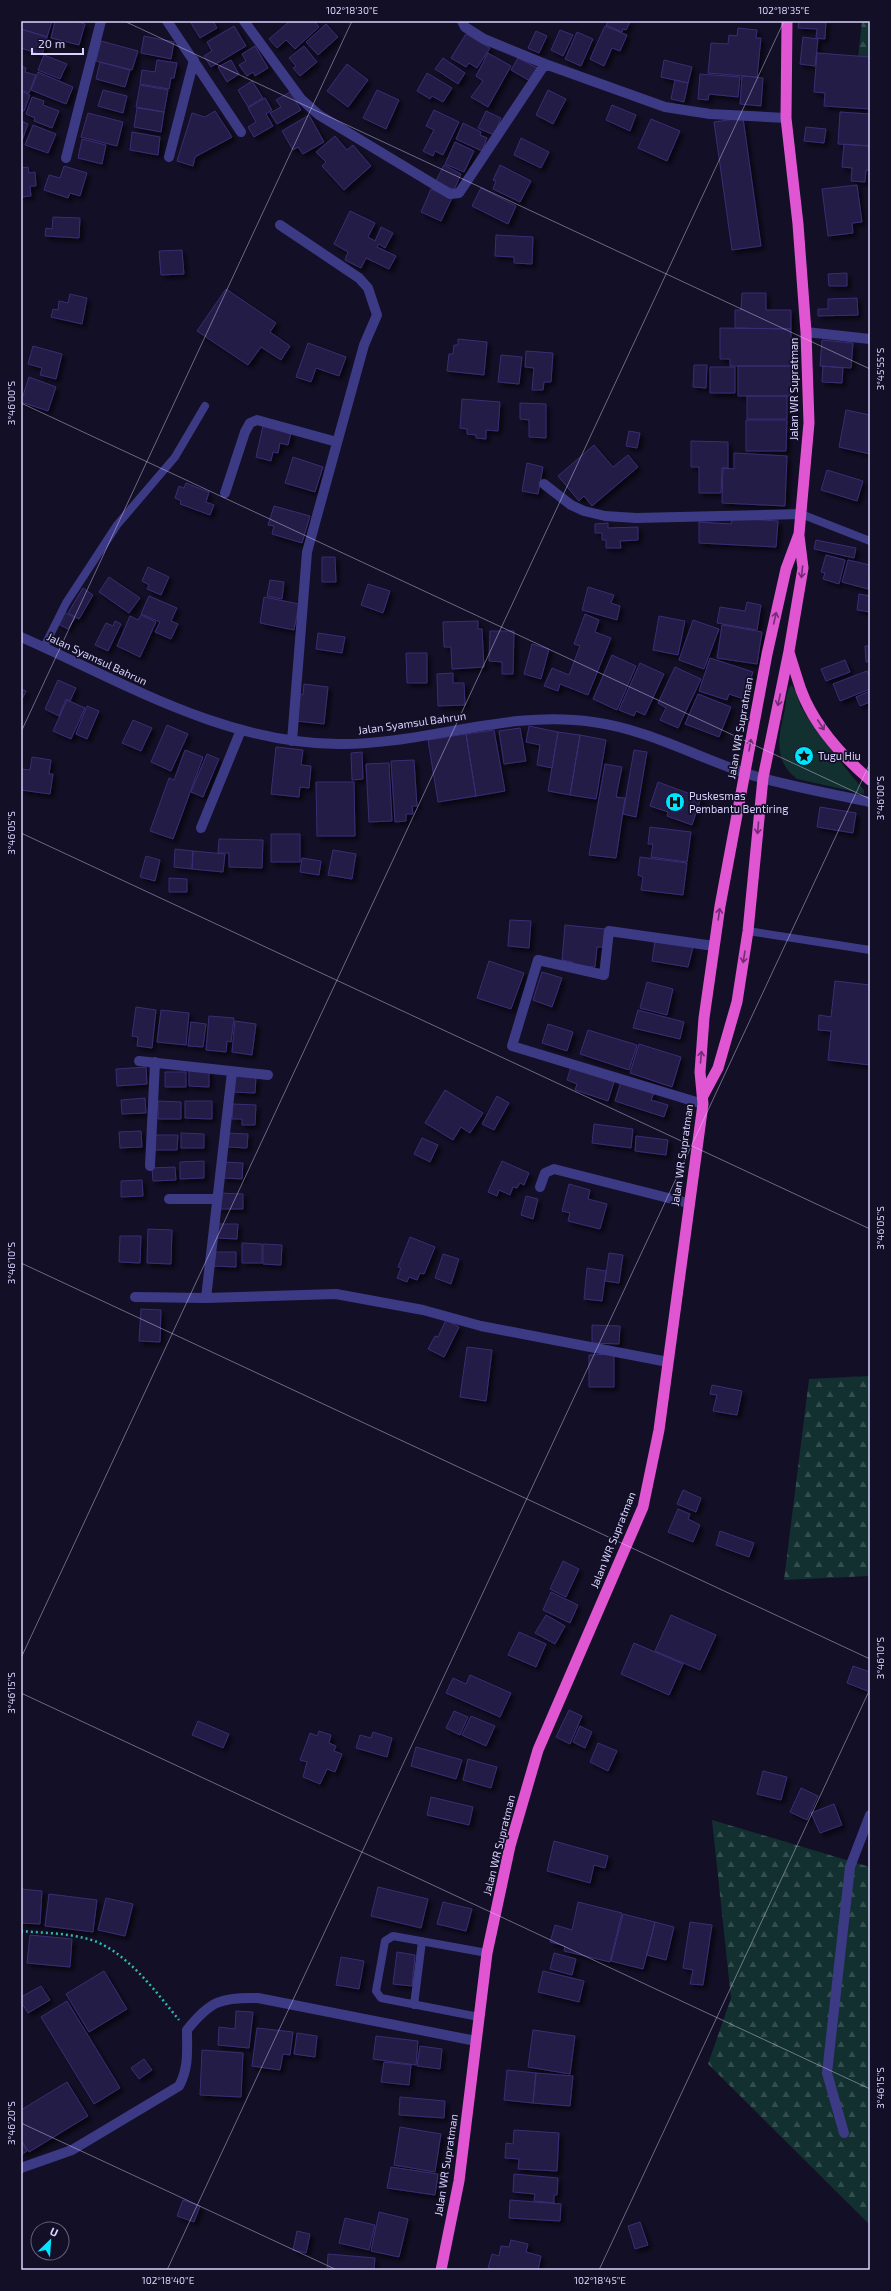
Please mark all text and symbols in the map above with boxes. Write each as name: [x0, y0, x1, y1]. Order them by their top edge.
text: 102°18'30"E: [326, 4, 378, 16]
text: 102°18'35"E: [758, 4, 810, 16]
scale bar: [32, 30, 83, 56]
text: 20 m: [38, 36, 65, 50]
street label: Jalan WR Supratman: [787, 338, 800, 441]
text: 3°45'55"S: [874, 347, 886, 390]
text: 3°46'00"S: [5, 380, 17, 425]
one-way arrow: [798, 565, 806, 578]
one-way arrow: [772, 612, 779, 625]
street label: Jalan Syamsul Bahrun: [45, 630, 149, 687]
street label: Jalan WR Supratman: [724, 676, 755, 780]
one-way arrow: [775, 693, 783, 706]
street label: Jalan Syamsul Bahrun: [357, 708, 467, 737]
one-way arrow: [817, 719, 825, 730]
one-way arrow: [747, 739, 755, 752]
place icon: Tugu Hiu: [793, 745, 815, 767]
place label: Tugu Hiu: [818, 749, 861, 762]
text: 3°46'00"S: [874, 775, 886, 820]
place label: Puskesmas Pembantu Bentiring: [689, 789, 788, 815]
hospital icon: Puskesmas Pembantu Bentiring: [664, 791, 686, 813]
text: 3°46'05"S: [5, 811, 17, 855]
one-way arrow: [755, 821, 762, 834]
one-way arrow: [715, 908, 723, 921]
one-way arrow: [740, 950, 748, 963]
one-way arrow: [697, 1051, 704, 1064]
street label: Jalan WR Supratman: [668, 1103, 695, 1207]
text: 3°46'05"S: [874, 1206, 886, 1250]
text: 3°46'10"S: [5, 1241, 17, 1284]
street label: Jalan WR Supratman: [587, 1490, 638, 1590]
text: 3°46'10"S: [874, 1636, 886, 1679]
text: 3°46'15"S: [5, 1672, 17, 1714]
street label: Jalan WR Supratman: [480, 1793, 517, 1896]
text: 3°46'15"S: [874, 2067, 886, 2109]
text: 3°46'20"S: [5, 2101, 17, 2145]
street label: Jalan WR Supratman: [431, 2113, 460, 2217]
north arrow: [30, 2221, 70, 2261]
text: U: [48, 2224, 61, 2239]
text: 102°18'40"E: [142, 2274, 195, 2286]
text: 102°18'45"E: [574, 2274, 626, 2286]

